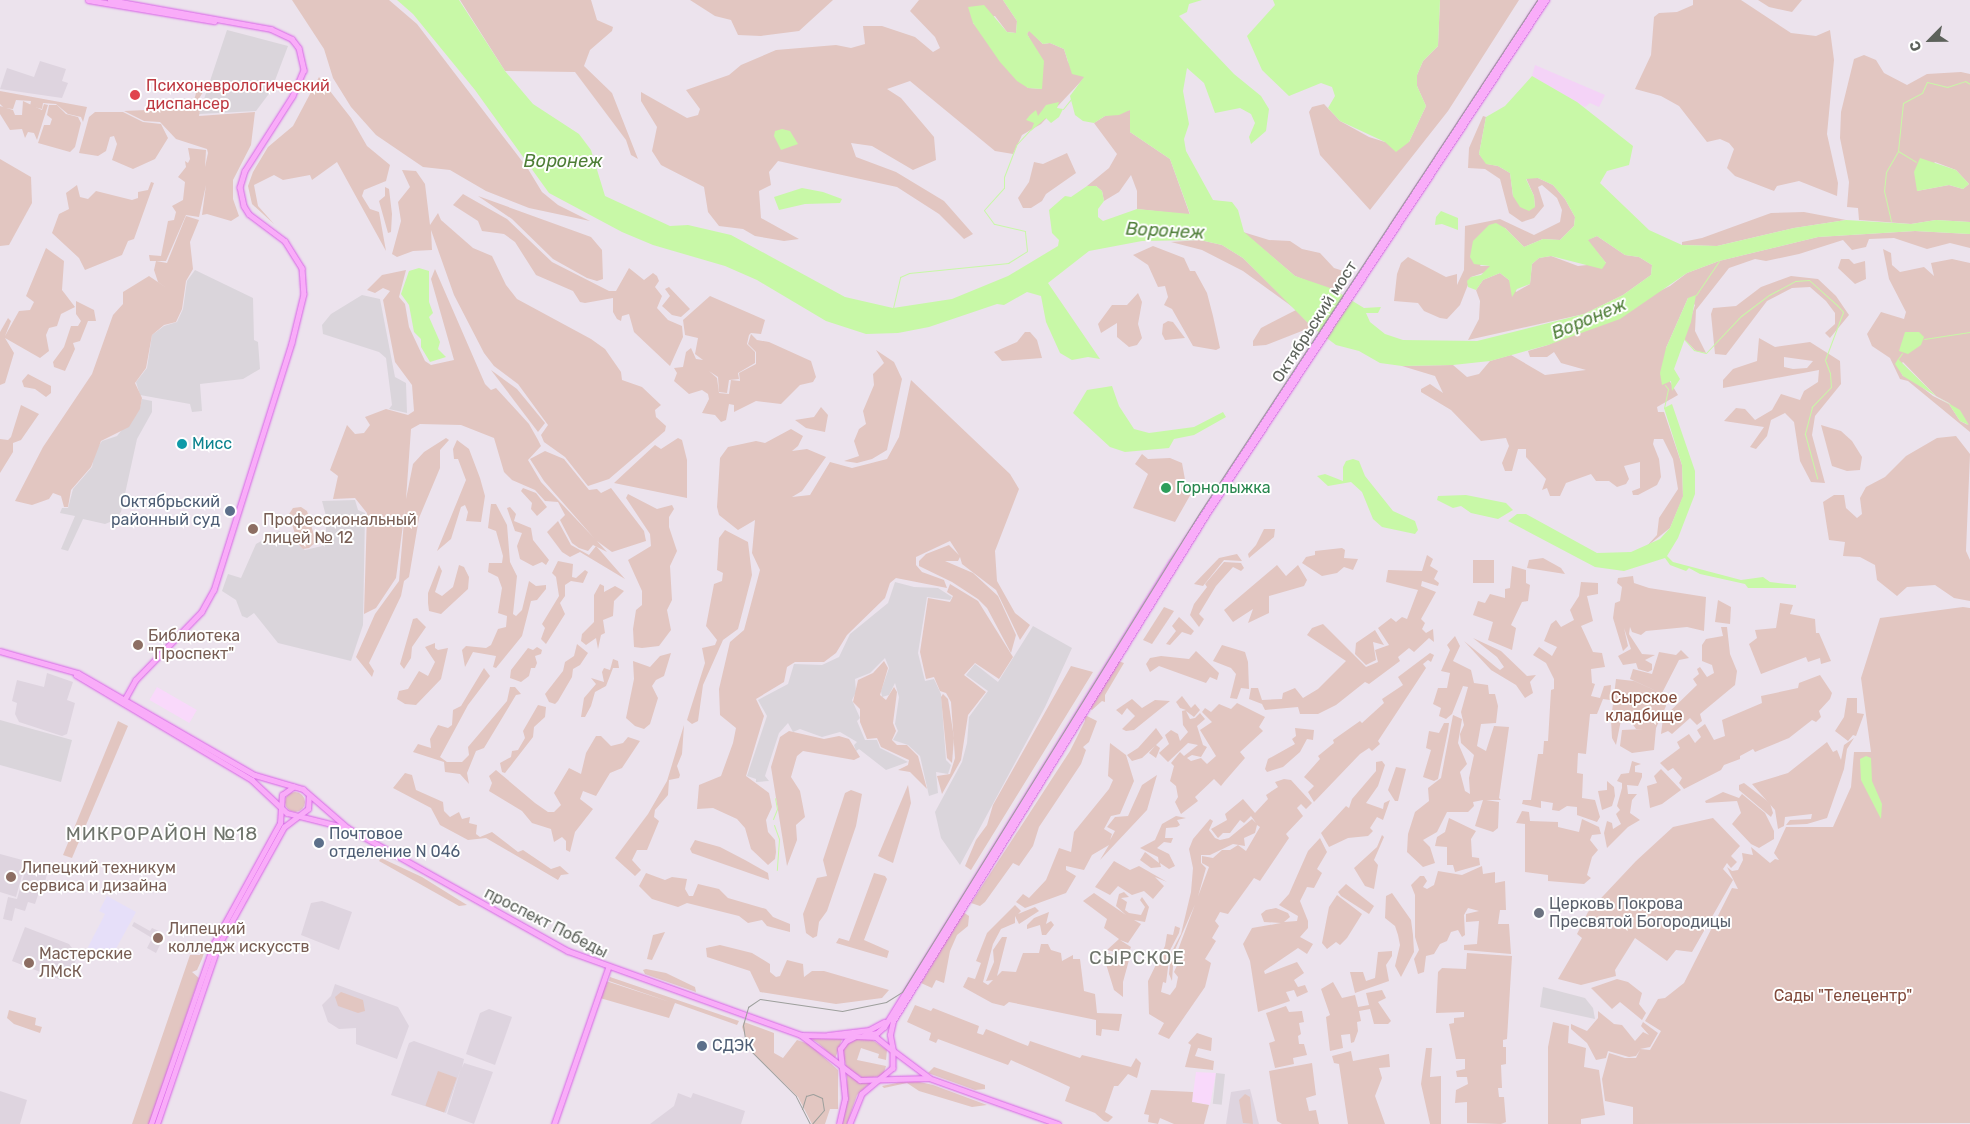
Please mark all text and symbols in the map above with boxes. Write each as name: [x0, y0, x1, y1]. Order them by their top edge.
north arrow: [1905, 15, 1955, 65]
text: С: [1906, 38, 1925, 54]
place label: Психоневрологический диспансер: [146, 76, 330, 114]
marker: Психоневрологический диспансер: [128, 88, 142, 102]
water label: Воронеж: [524, 150, 602, 172]
water label: Воронеж: [1125, 218, 1205, 244]
street label: Октябрьский мост: [1269, 258, 1361, 386]
water label: Воронеж: [1548, 294, 1630, 344]
place label: Мисс: [192, 434, 232, 454]
marker: Мисс: [176, 438, 188, 450]
place label: Горнолыжка: [1176, 478, 1271, 498]
marker: Горнолыжка: [1160, 482, 1172, 494]
place label: Октябрьский районный суд: [111, 492, 220, 530]
marker: Октябрьский районный суд: [224, 505, 236, 517]
place label: Профессиональный лицей № 12: [263, 510, 417, 548]
marker: Профессиональный лицей № 12: [247, 523, 259, 535]
place label: Библиотека "Проспект": [148, 626, 240, 664]
marker: Библиотека "Проспект": [132, 639, 144, 651]
park label: Сырское кладбище: [1605, 688, 1683, 726]
district label: МИКРОРАЙОН №18: [64, 823, 260, 845]
place label: Почтовое отделение N 046: [329, 824, 460, 862]
marker: Почтовое отделение N 046: [313, 837, 325, 849]
place label: Липецкий техникум сервиса и дизайна: [21, 858, 176, 896]
marker: Липецкий техникум сервиса и дизайна: [5, 871, 17, 883]
street label: проспект Победы: [481, 884, 611, 962]
place label: Церковь Покрова Пресвятой Богородицы: [1549, 894, 1731, 932]
marker: Церковь Покрова Пресвятой Богородицы: [1533, 907, 1545, 919]
place label: Липецкий колледж искусств: [168, 919, 310, 957]
marker: Липецкий колледж искусств: [152, 932, 164, 944]
place label: Мастерские ЛМсК: [39, 944, 132, 982]
district label: СЫРСКОЕ: [1088, 947, 1186, 969]
marker: Мастерские ЛМсК: [23, 957, 35, 969]
park label: Сады "Телецентр": [1774, 986, 1912, 1006]
place label: СДЭК: [712, 1036, 754, 1056]
marker: СДЭК: [696, 1040, 708, 1052]

